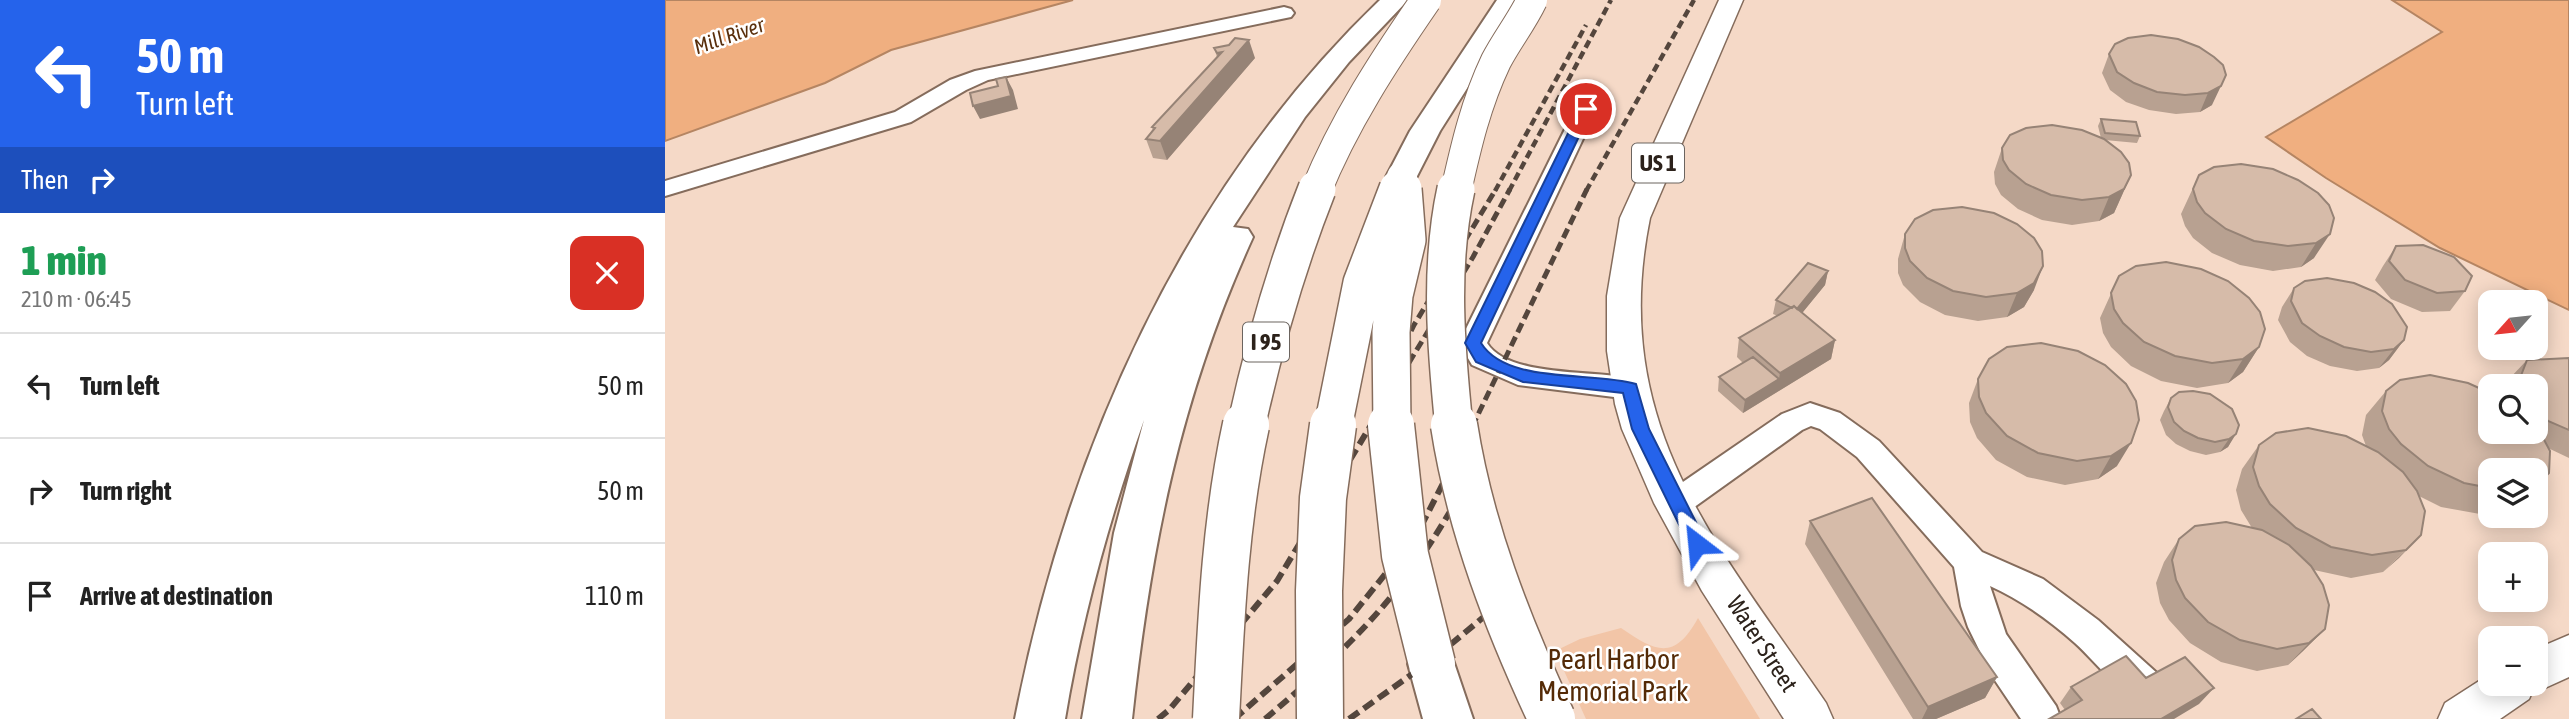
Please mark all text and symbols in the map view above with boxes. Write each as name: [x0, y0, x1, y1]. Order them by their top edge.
water label: Mill River: [691, 12, 768, 58]
text: 50 m: [136, 27, 224, 83]
icon: left: [21, 28, 112, 119]
pin: [1556, 79, 1616, 139]
text: Turn left: [136, 85, 234, 122]
icon: arrive: [1567, 90, 1605, 128]
road number: US 1: [1632, 144, 1684, 182]
icon: right: [83, 161, 121, 199]
text: Then: [21, 165, 69, 195]
text: 1 min: [21, 236, 107, 284]
button: close: [570, 236, 644, 310]
text: 210 m · 06:45: [21, 286, 132, 312]
north arrow: [2478, 290, 2548, 360]
map controls: [2478, 290, 2548, 696]
road number: I 95: [1243, 322, 1289, 362]
icon: left: [21, 367, 59, 405]
text: Turn left: [80, 371, 160, 401]
text: 50 m: [597, 371, 644, 401]
button: search: [2478, 374, 2548, 444]
button: layers: [2478, 458, 2548, 528]
icon: right: [21, 472, 59, 510]
text: Turn right: [80, 476, 171, 506]
text: 50 m: [597, 476, 644, 506]
position arrow: [1660, 507, 1734, 581]
button: +: [2478, 542, 2548, 612]
icon: arrive: [21, 577, 59, 615]
text: Arrive at destination: [80, 581, 273, 611]
text: 110 m: [585, 581, 644, 611]
street label: Water Street: [1722, 591, 1803, 697]
button: −: [2478, 626, 2548, 696]
park label: Pearl Harbor Memorial Park: [1538, 643, 1688, 707]

